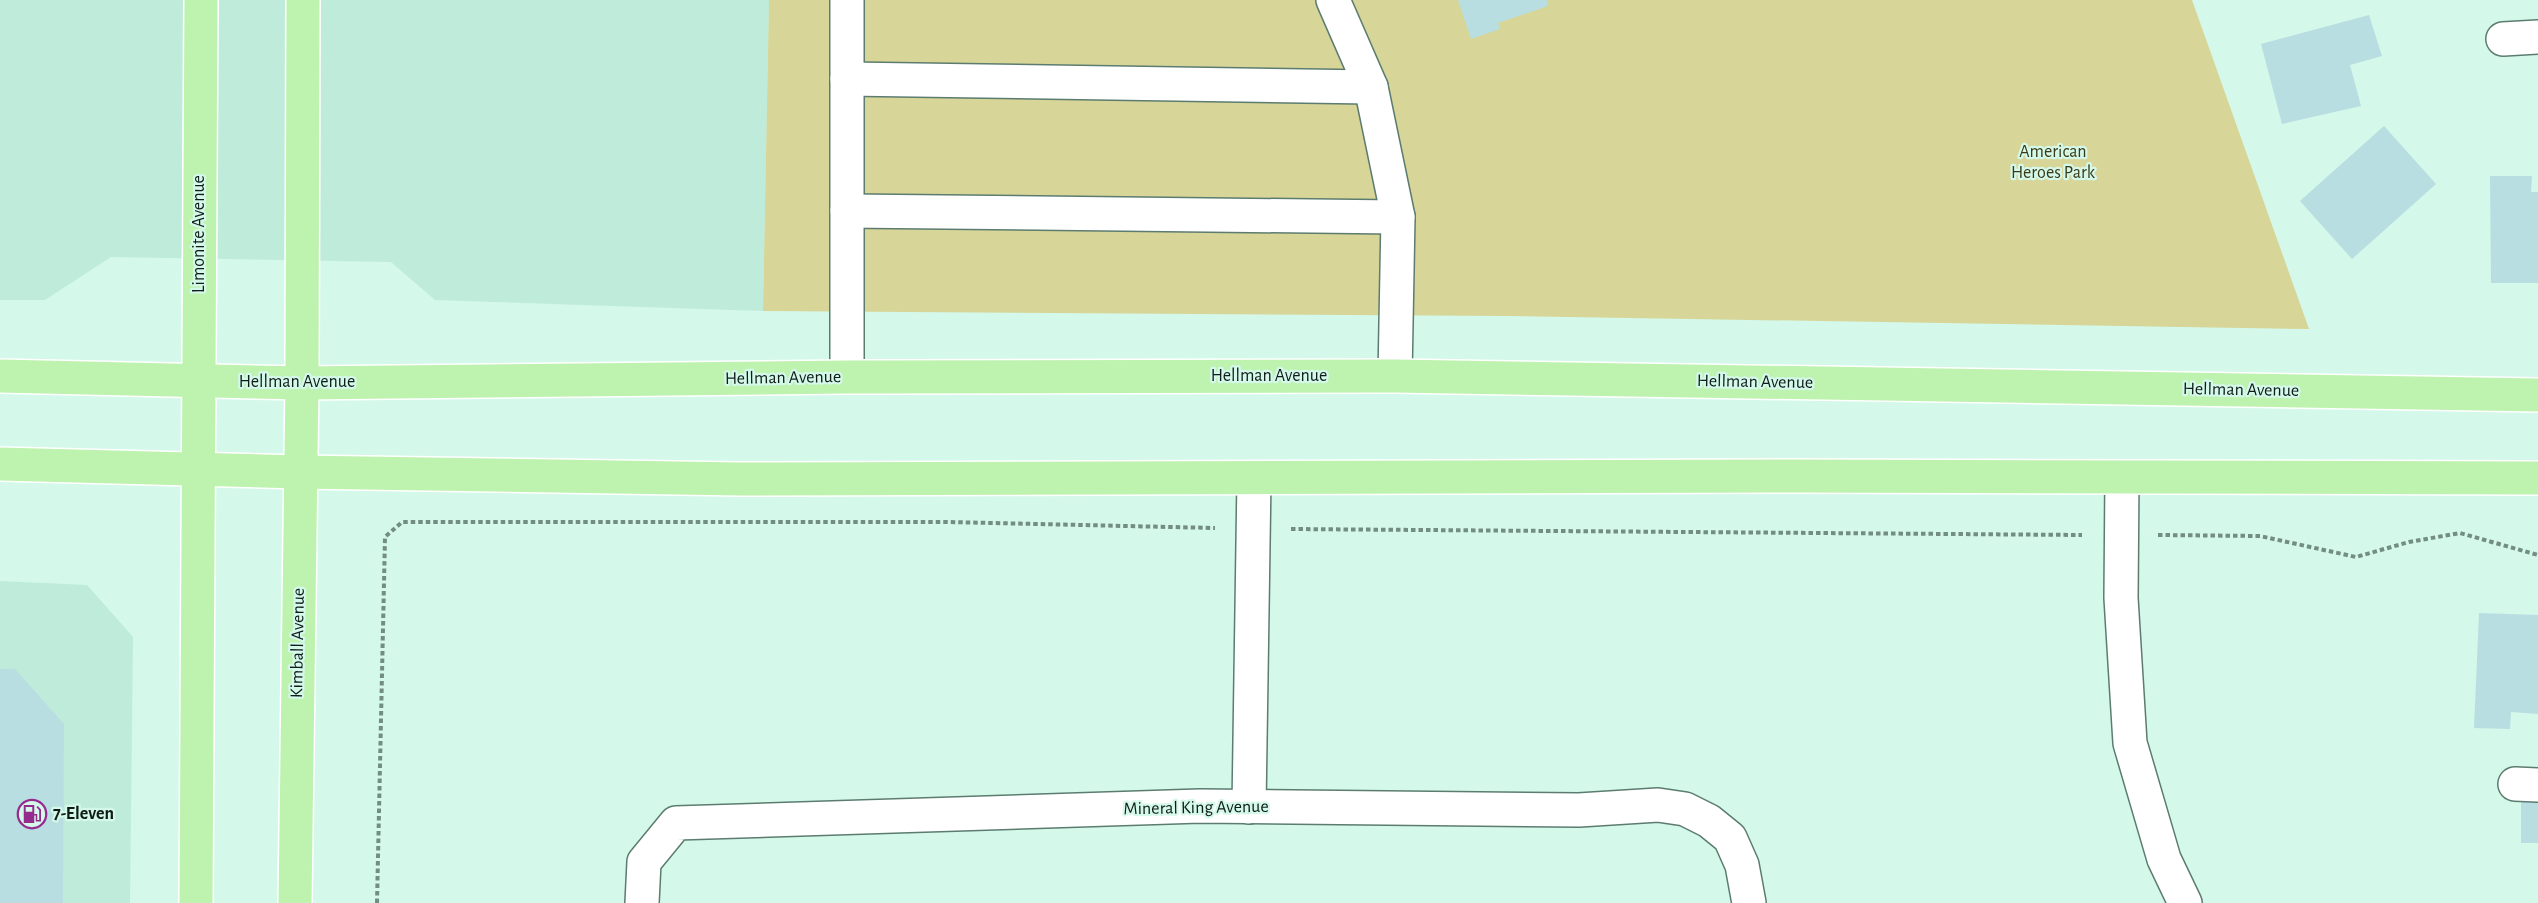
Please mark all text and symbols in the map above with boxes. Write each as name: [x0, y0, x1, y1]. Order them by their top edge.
park label: American Heroes Park: [2011, 143, 2096, 182]
street label: Limonite Avenue: [190, 175, 208, 293]
street label: Hellman Avenue: [1211, 367, 1327, 385]
street label: Hellman Avenue: [725, 368, 841, 388]
street label: Hellman Avenue: [1697, 372, 1813, 392]
street label: Hellman Avenue: [239, 373, 355, 391]
street label: Hellman Avenue: [2183, 380, 2299, 400]
street label: Kimball Avenue: [288, 588, 308, 698]
fuel station icon: 7-Eleven: [16, 798, 48, 830]
street label: Mineral King Avenue: [1123, 798, 1269, 818]
place label: 7-Eleven: [53, 805, 114, 823]

